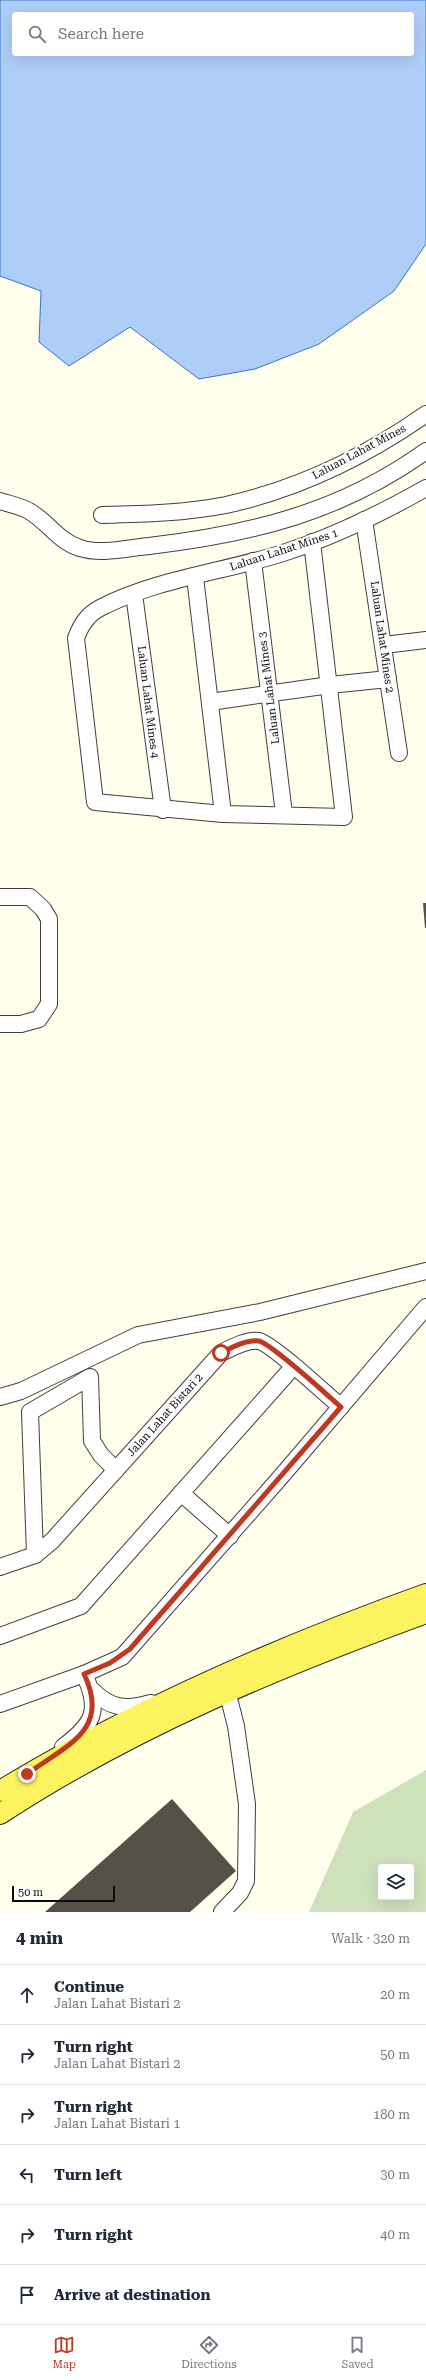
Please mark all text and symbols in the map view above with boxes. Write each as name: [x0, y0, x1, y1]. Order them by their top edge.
search box: [12, 12, 414, 56]
icon: search: [26, 23, 48, 45]
text: Search here: [58, 25, 144, 43]
street label: Laluan Lahat Mines: [310, 422, 408, 482]
street label: Laluan Lahat Mines 1: [228, 526, 340, 574]
street label: Laluan Lahat Mines 2: [368, 580, 396, 694]
street label: Laluan Lahat Mines 3: [256, 631, 282, 745]
street label: Laluan Lahat Mines 4: [135, 645, 161, 760]
route start: [212, 1344, 230, 1362]
street label: Jalan Lahat Bistari 2: [124, 1371, 206, 1459]
route end: [18, 1765, 36, 1783]
map controls: [378, 1864, 414, 1900]
button: layers: [378, 1864, 414, 1900]
scale bar: [12, 1884, 115, 1903]
text: 50 m: [18, 1886, 43, 1899]
text: 4 min: [16, 1928, 63, 1948]
text: Walk · 320 m: [331, 1931, 410, 1946]
text: Continue: [54, 1978, 124, 1996]
icon: ahead: [16, 1984, 38, 2006]
text: 20 m: [380, 1987, 410, 2002]
text: Jalan Lahat Bistari 2: [54, 1996, 180, 2011]
text: Turn right: [54, 2038, 133, 2056]
icon: right: [16, 2044, 38, 2066]
text: 50 m: [380, 2047, 410, 2062]
text: Jalan Lahat Bistari 2: [54, 2056, 180, 2071]
text: Turn right: [54, 2098, 133, 2116]
icon: right: [16, 2104, 38, 2126]
text: 180 m: [373, 2107, 410, 2122]
text: Jalan Lahat Bistari 1: [54, 2116, 180, 2131]
icon: left: [16, 2164, 38, 2186]
text: Turn left: [54, 2166, 122, 2184]
text: 30 m: [380, 2167, 410, 2182]
icon: right: [16, 2224, 38, 2246]
text: Turn right: [54, 2226, 133, 2244]
text: 40 m: [380, 2227, 410, 2242]
icon: arrive: [16, 2284, 38, 2306]
text: Arrive at destination: [54, 2286, 210, 2304]
tab: Map: [53, 2334, 76, 2371]
tab: Directions: [181, 2334, 236, 2371]
tab: Saved: [342, 2334, 373, 2371]

